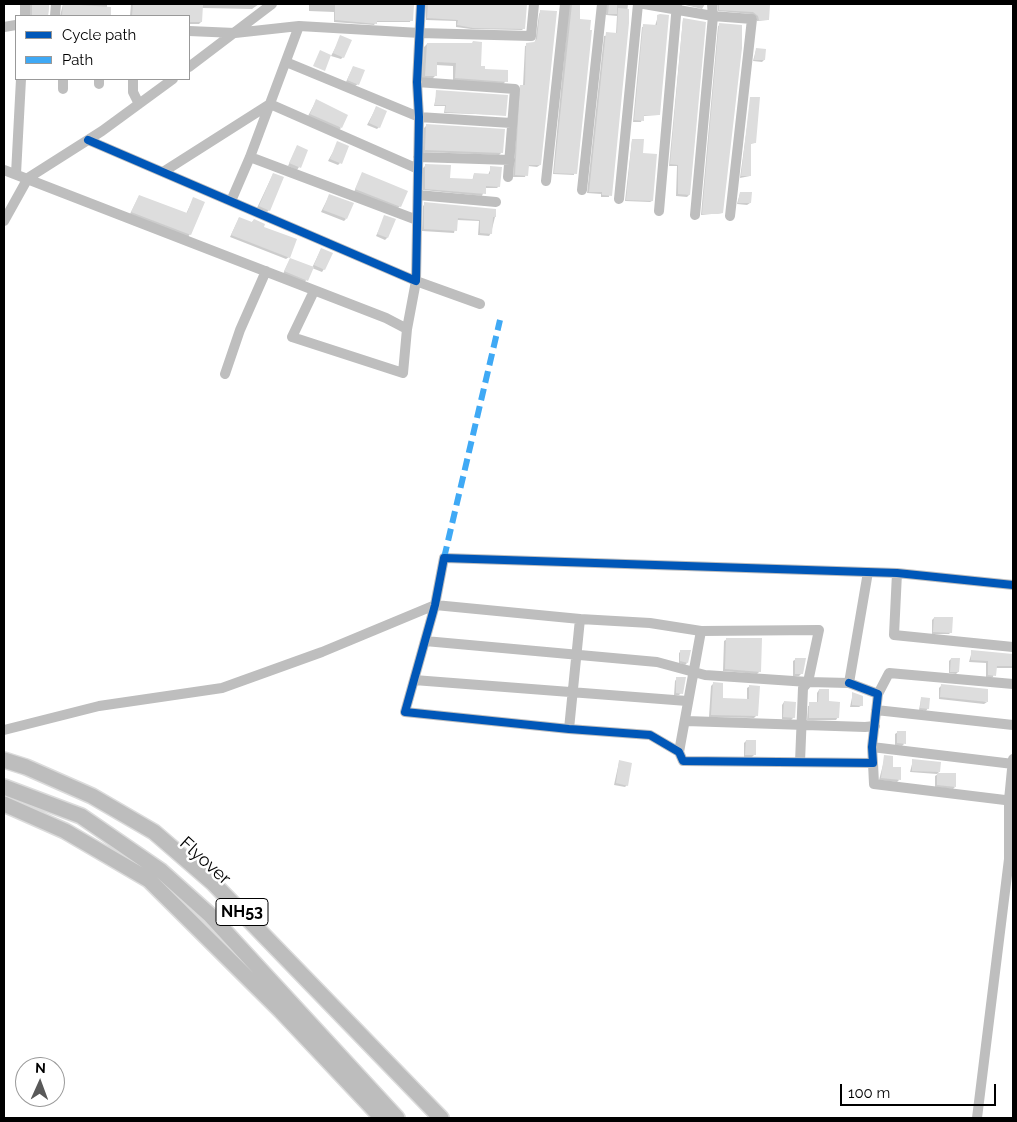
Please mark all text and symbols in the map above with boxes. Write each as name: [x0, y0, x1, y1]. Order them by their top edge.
legend: [15, 15, 190, 80]
text: Cycle path: [62, 26, 136, 44]
text: Path: [62, 51, 93, 69]
street label: Flyover: [175, 833, 235, 889]
road number: NH53: [216, 899, 268, 926]
north arrow: [15, 1057, 65, 1107]
text: N: [35, 1060, 46, 1076]
scale bar: [842, 1074, 998, 1106]
text: 100 m: [848, 1084, 890, 1102]

